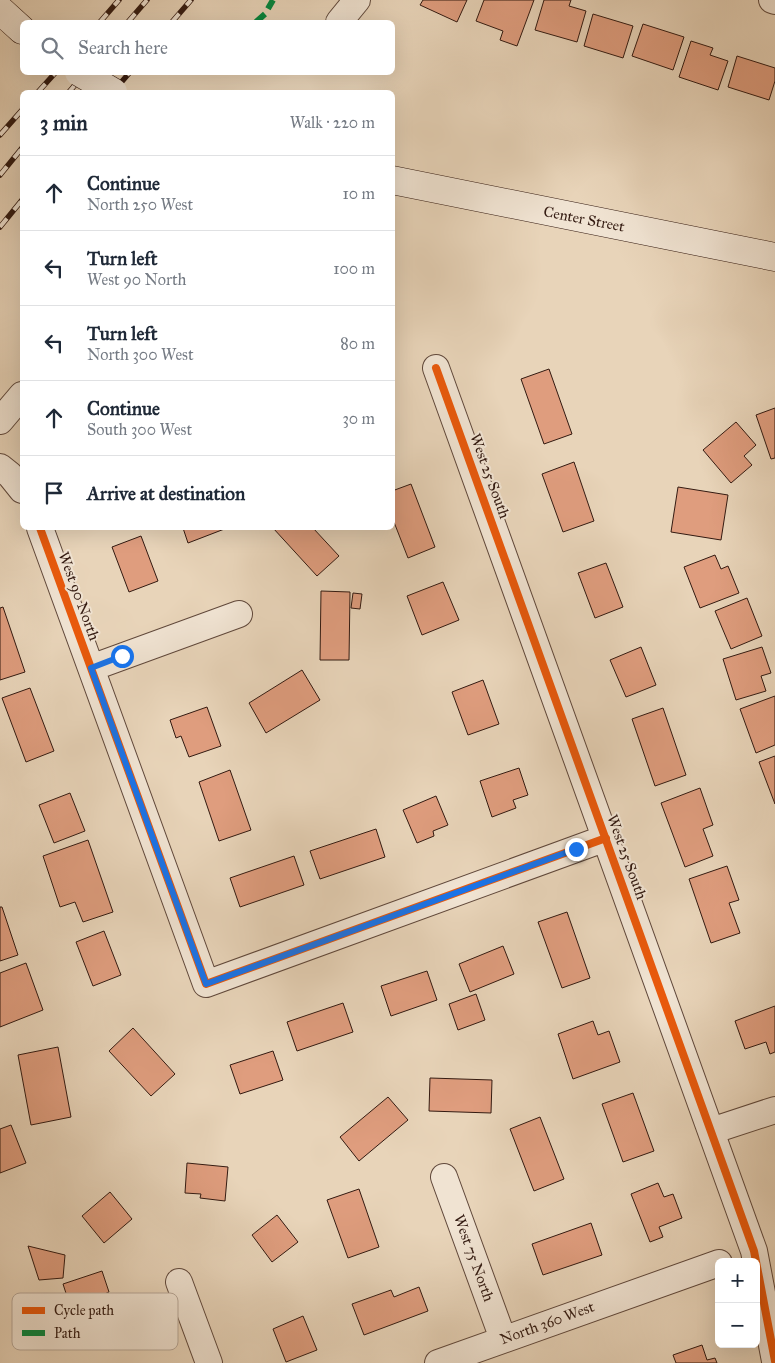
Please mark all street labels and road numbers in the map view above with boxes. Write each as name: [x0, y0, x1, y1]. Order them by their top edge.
street label: Center Street: [542, 202, 627, 236]
street label: West 25 South: [466, 431, 514, 522]
street label: West 90 North: [55, 549, 104, 644]
street label: West 25 South: [603, 812, 651, 903]
street label: West 75 North: [450, 1212, 498, 1305]
street label: North 360 West: [497, 1297, 597, 1348]

